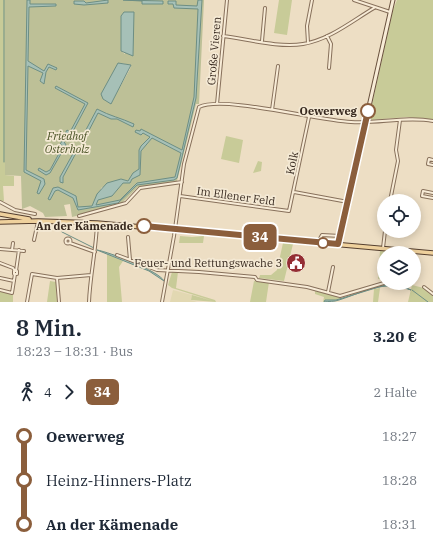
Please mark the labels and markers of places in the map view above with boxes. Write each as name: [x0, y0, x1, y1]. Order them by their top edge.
marker: Oewerweg: [360, 103, 376, 119]
place label: Oewerweg: [300, 104, 358, 118]
marker: An der Kämenade: [136, 218, 152, 234]
place label: An der Kämenade: [36, 219, 133, 233]
unlabelled marker: [317, 237, 329, 249]
public building icon: Feuer- und Rettungswache 3: [285, 252, 307, 274]
place label: Feuer- und Rettungswache 3: [134, 256, 282, 270]

